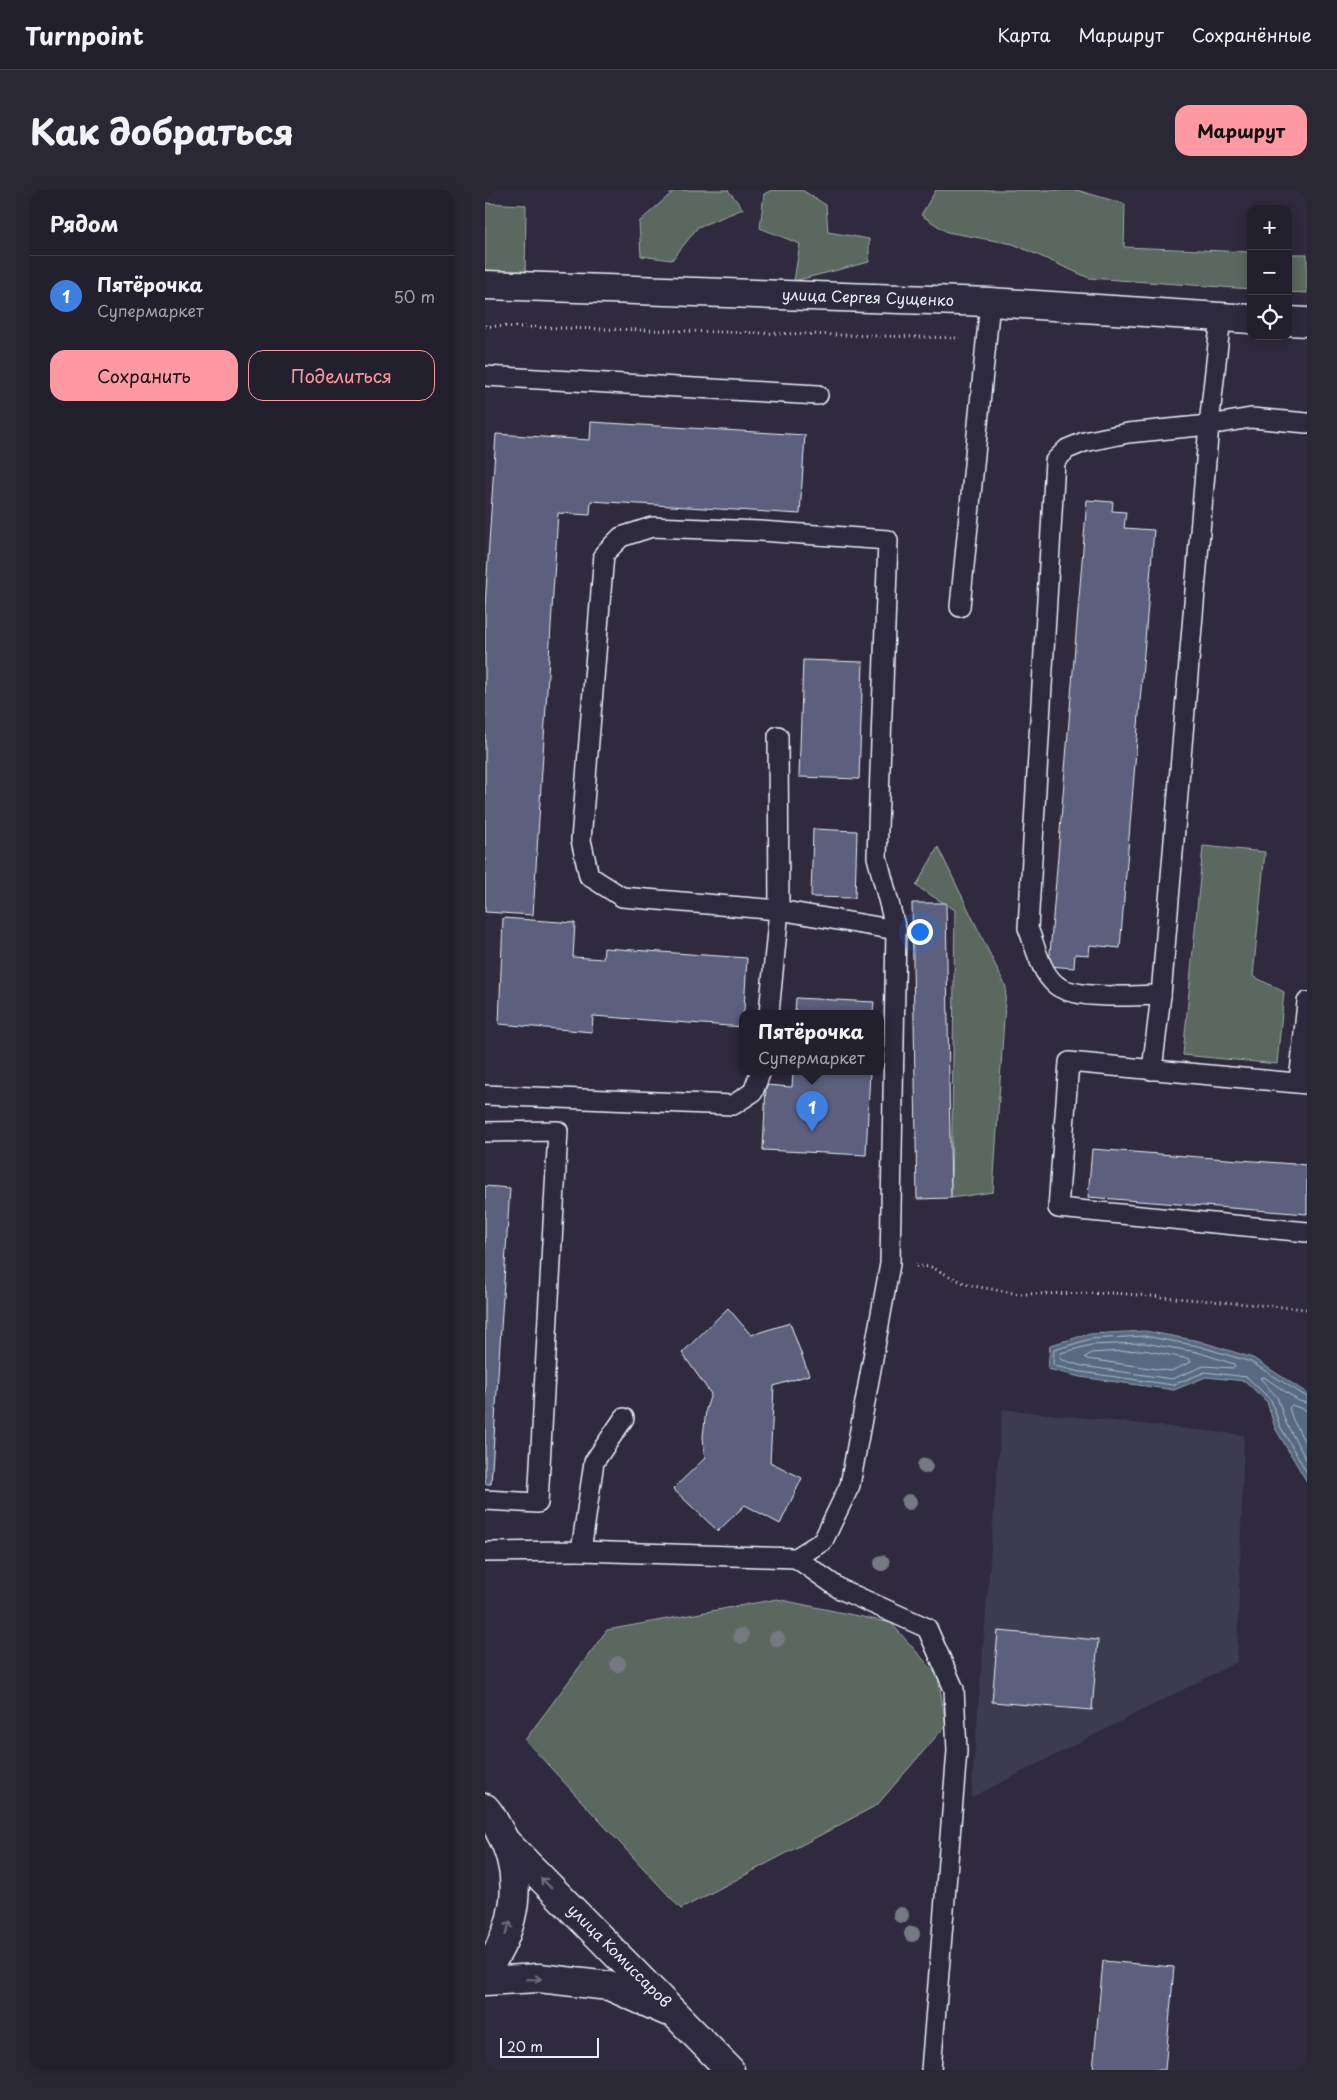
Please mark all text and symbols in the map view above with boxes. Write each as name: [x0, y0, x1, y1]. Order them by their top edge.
text: Turnpoint: [25, 17, 144, 53]
text: Карта: [998, 21, 1050, 48]
text: Маршрут: [1078, 21, 1164, 48]
text: Сохранённые: [1192, 21, 1312, 48]
text: Как добраться: [30, 104, 294, 157]
button: Маршрут: [1175, 105, 1307, 156]
map controls: [1247, 205, 1292, 340]
button: +: [1247, 205, 1292, 250]
text: Рядом: [50, 207, 118, 239]
button: −: [1247, 250, 1292, 295]
text: Пятёрочка: [97, 270, 203, 298]
street label: улица Сергея Сущенко: [782, 282, 954, 311]
text: 1: [62, 284, 70, 308]
text: 50 m: [394, 284, 435, 308]
button: locate: [1247, 295, 1292, 340]
text: Супермаркет: [97, 298, 204, 322]
button: Сохранить: [50, 350, 238, 401]
button: Поделиться: [248, 350, 435, 401]
your location: [907, 919, 933, 945]
popup: [739, 1010, 884, 1075]
text: Пятёрочка: [758, 1017, 864, 1045]
text: Супермаркет: [758, 1045, 865, 1069]
pin: 1: [796, 1091, 828, 1132]
one-way arrow: [540, 1876, 552, 1889]
street label: улица Комиссаров: [563, 1898, 677, 2012]
one-way arrow: [504, 1921, 513, 1937]
one-way arrow: [525, 1974, 541, 1983]
scale bar: [500, 2035, 599, 2058]
text: 20 m: [507, 2036, 543, 2057]

